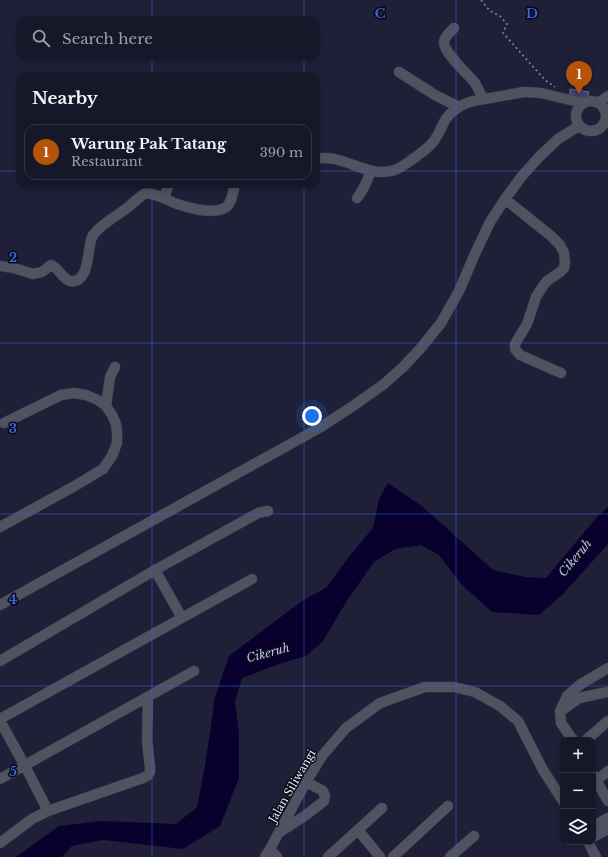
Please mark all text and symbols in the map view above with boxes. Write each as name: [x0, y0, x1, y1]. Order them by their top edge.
text: C: [375, 5, 386, 22]
text: D: [526, 5, 538, 22]
search box: [16, 16, 320, 60]
icon: search: [30, 27, 52, 49]
text: Search here: [62, 29, 153, 48]
pin: 1: [566, 61, 592, 94]
text: Nearby: [32, 88, 98, 109]
text: Warung Pak Tatang: [71, 134, 226, 153]
text: 1: [43, 144, 49, 161]
text: 390 m: [260, 144, 303, 161]
text: Restaurant: [71, 153, 143, 170]
text: 2: [9, 249, 17, 266]
your location: [302, 406, 322, 426]
text: 3: [9, 420, 17, 437]
water label: Cikeruh: [555, 536, 595, 579]
text: 4: [9, 591, 18, 608]
water label: Cikeruh: [245, 640, 291, 665]
map controls: [560, 737, 596, 845]
button: +: [560, 737, 596, 773]
street label: Jalan Siliwangi: [264, 747, 319, 827]
text: 5: [9, 763, 17, 780]
button: −: [560, 773, 596, 809]
button: layers: [560, 809, 596, 845]

